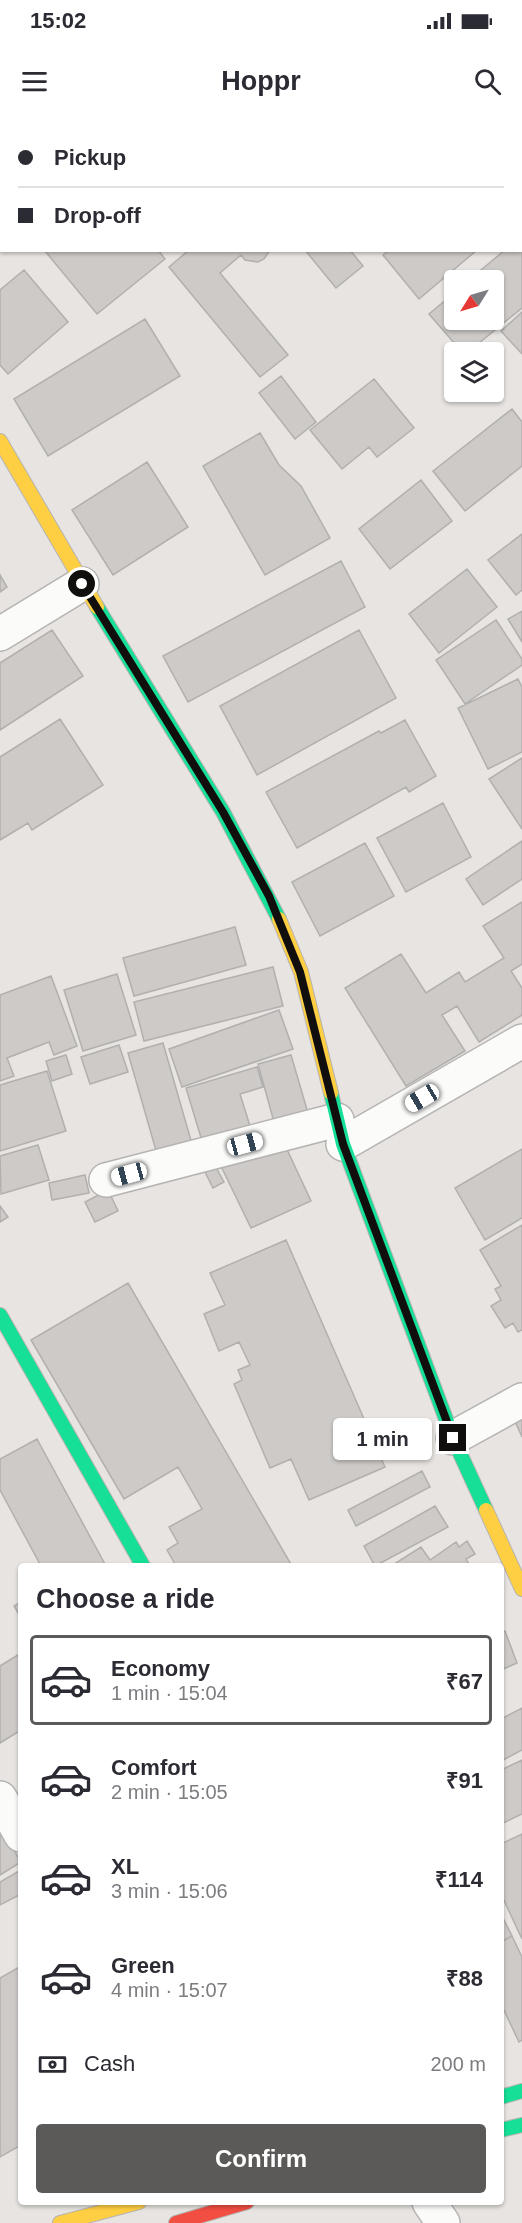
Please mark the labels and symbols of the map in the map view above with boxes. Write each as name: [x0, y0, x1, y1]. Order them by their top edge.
north arrow: [444, 270, 504, 330]
route start: [68, 570, 95, 597]
car: [402, 1081, 442, 1115]
car: [225, 1131, 265, 1157]
car: [109, 1161, 149, 1187]
callout: 1 min: [333, 1417, 432, 1459]
route end: [439, 1424, 466, 1451]

